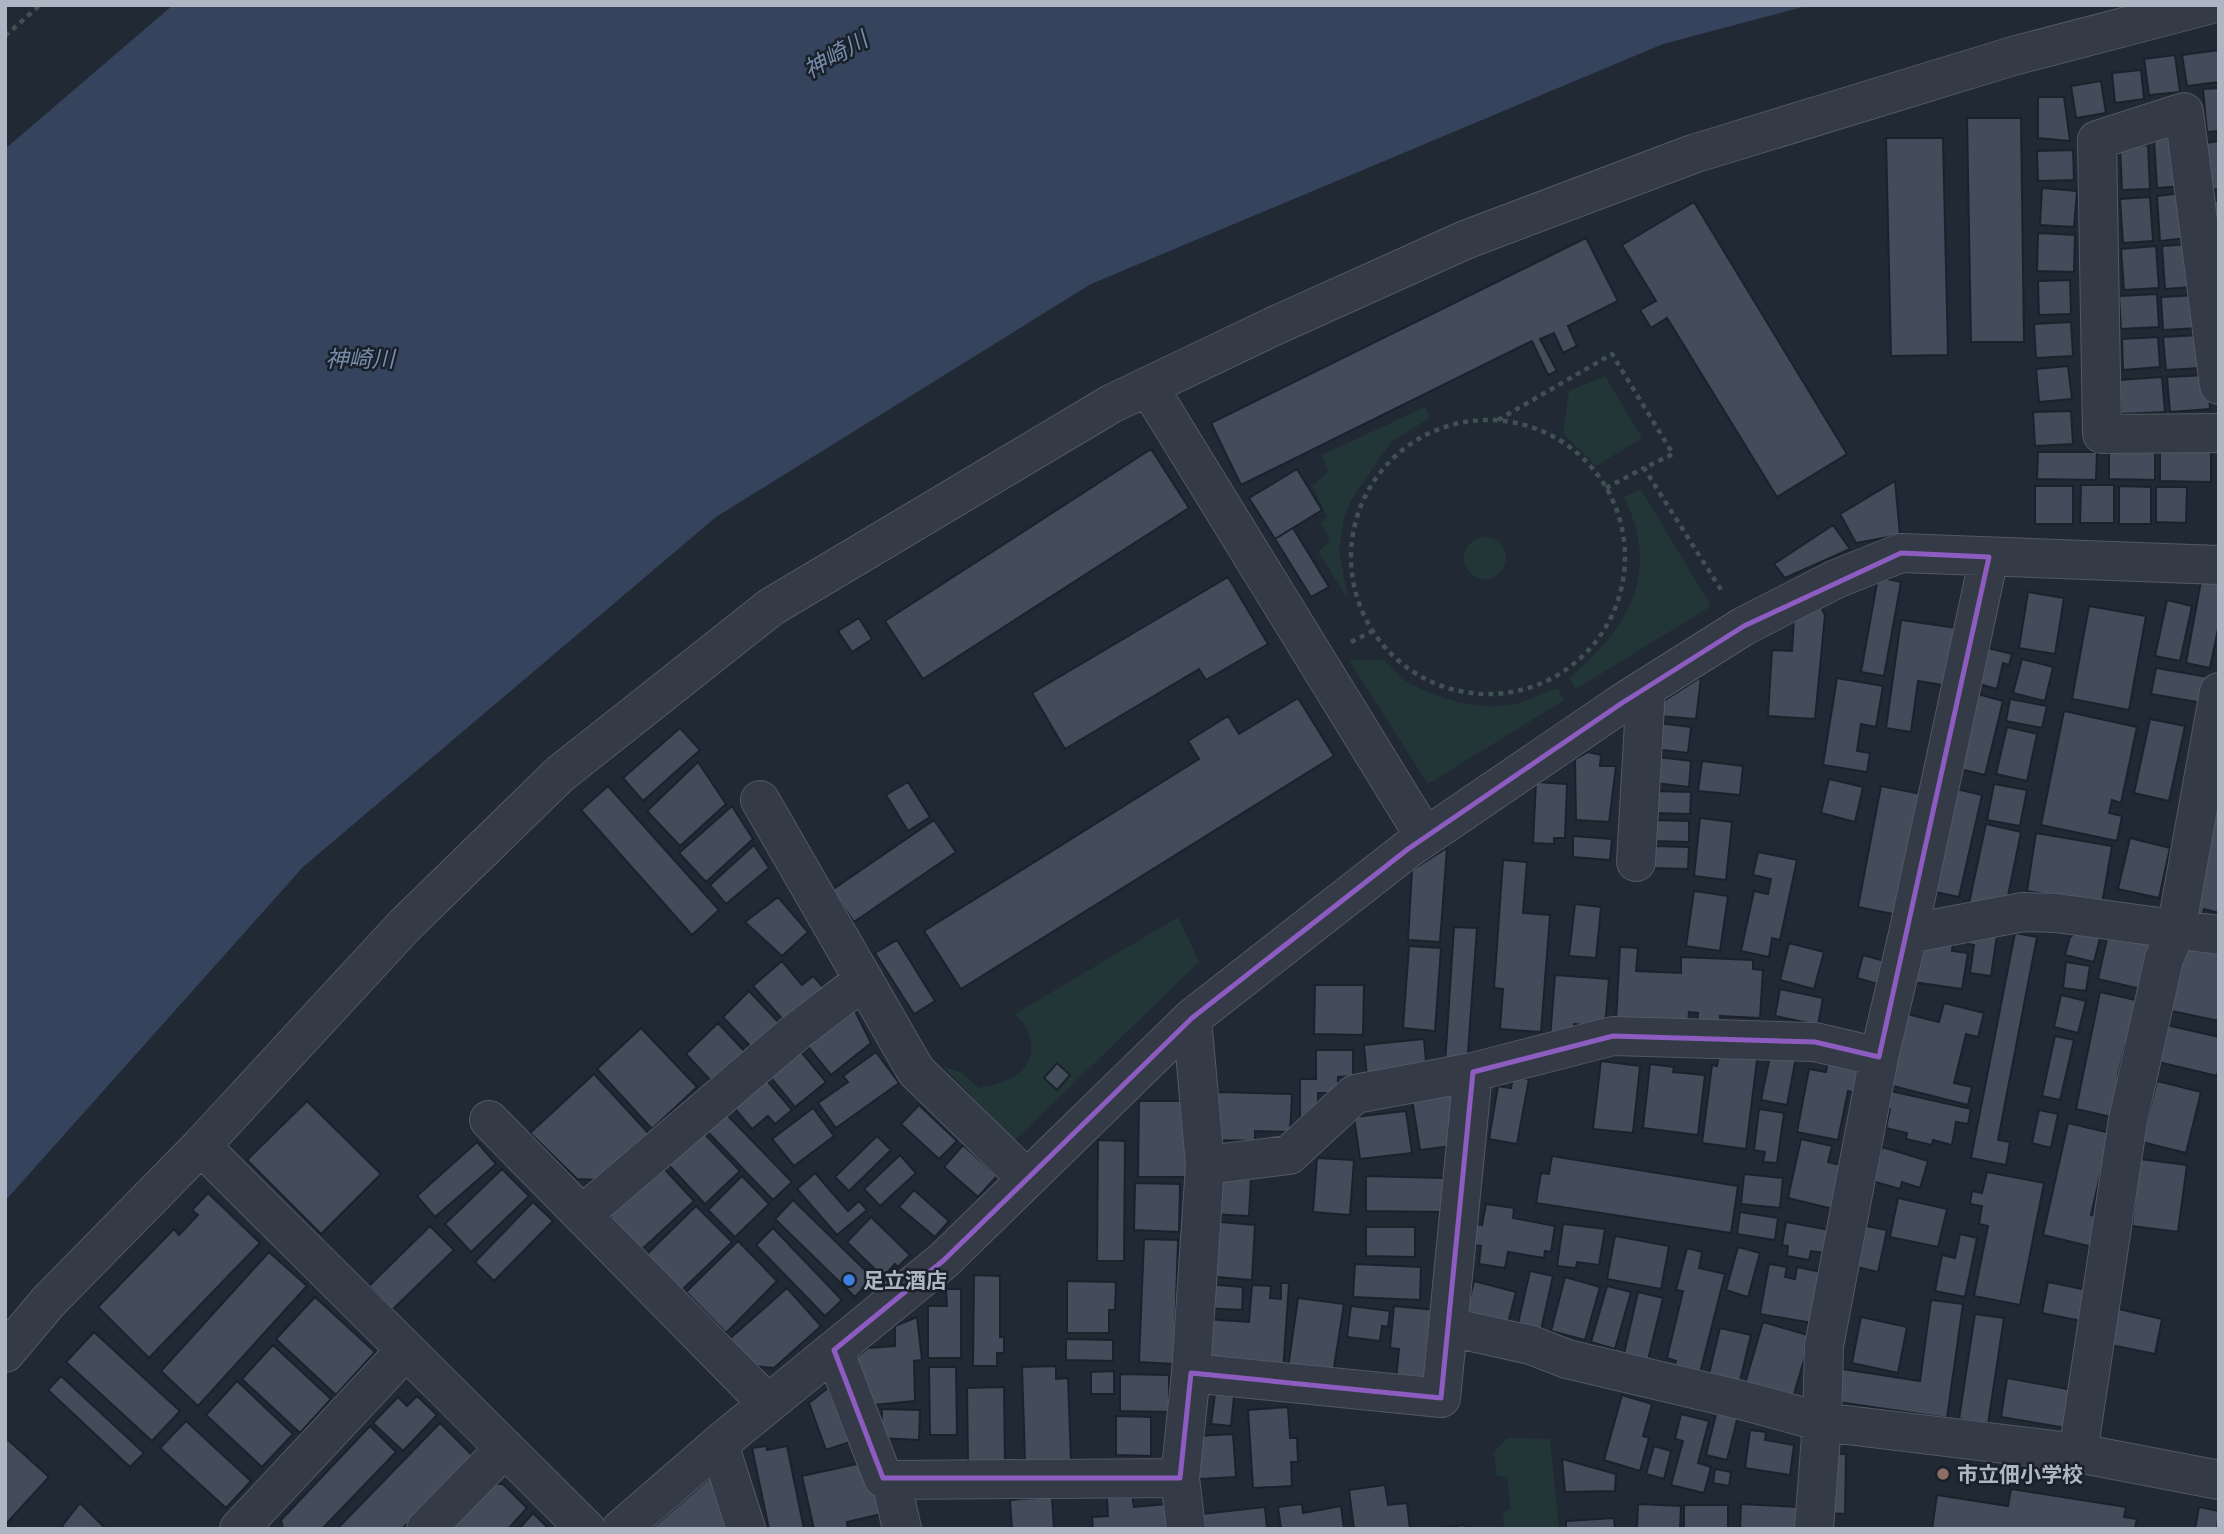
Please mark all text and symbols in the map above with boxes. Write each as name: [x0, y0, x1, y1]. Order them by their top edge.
water label: 神崎川: [797, 21, 875, 85]
water label: 神崎川: [326, 342, 398, 374]
place label: 足立酒店: [863, 1266, 947, 1294]
marker: 足立酒店: [841, 1272, 857, 1288]
place label: 市立佃小学校: [1957, 1460, 2083, 1488]
marker: 市立佃小学校: [1935, 1466, 1951, 1482]

